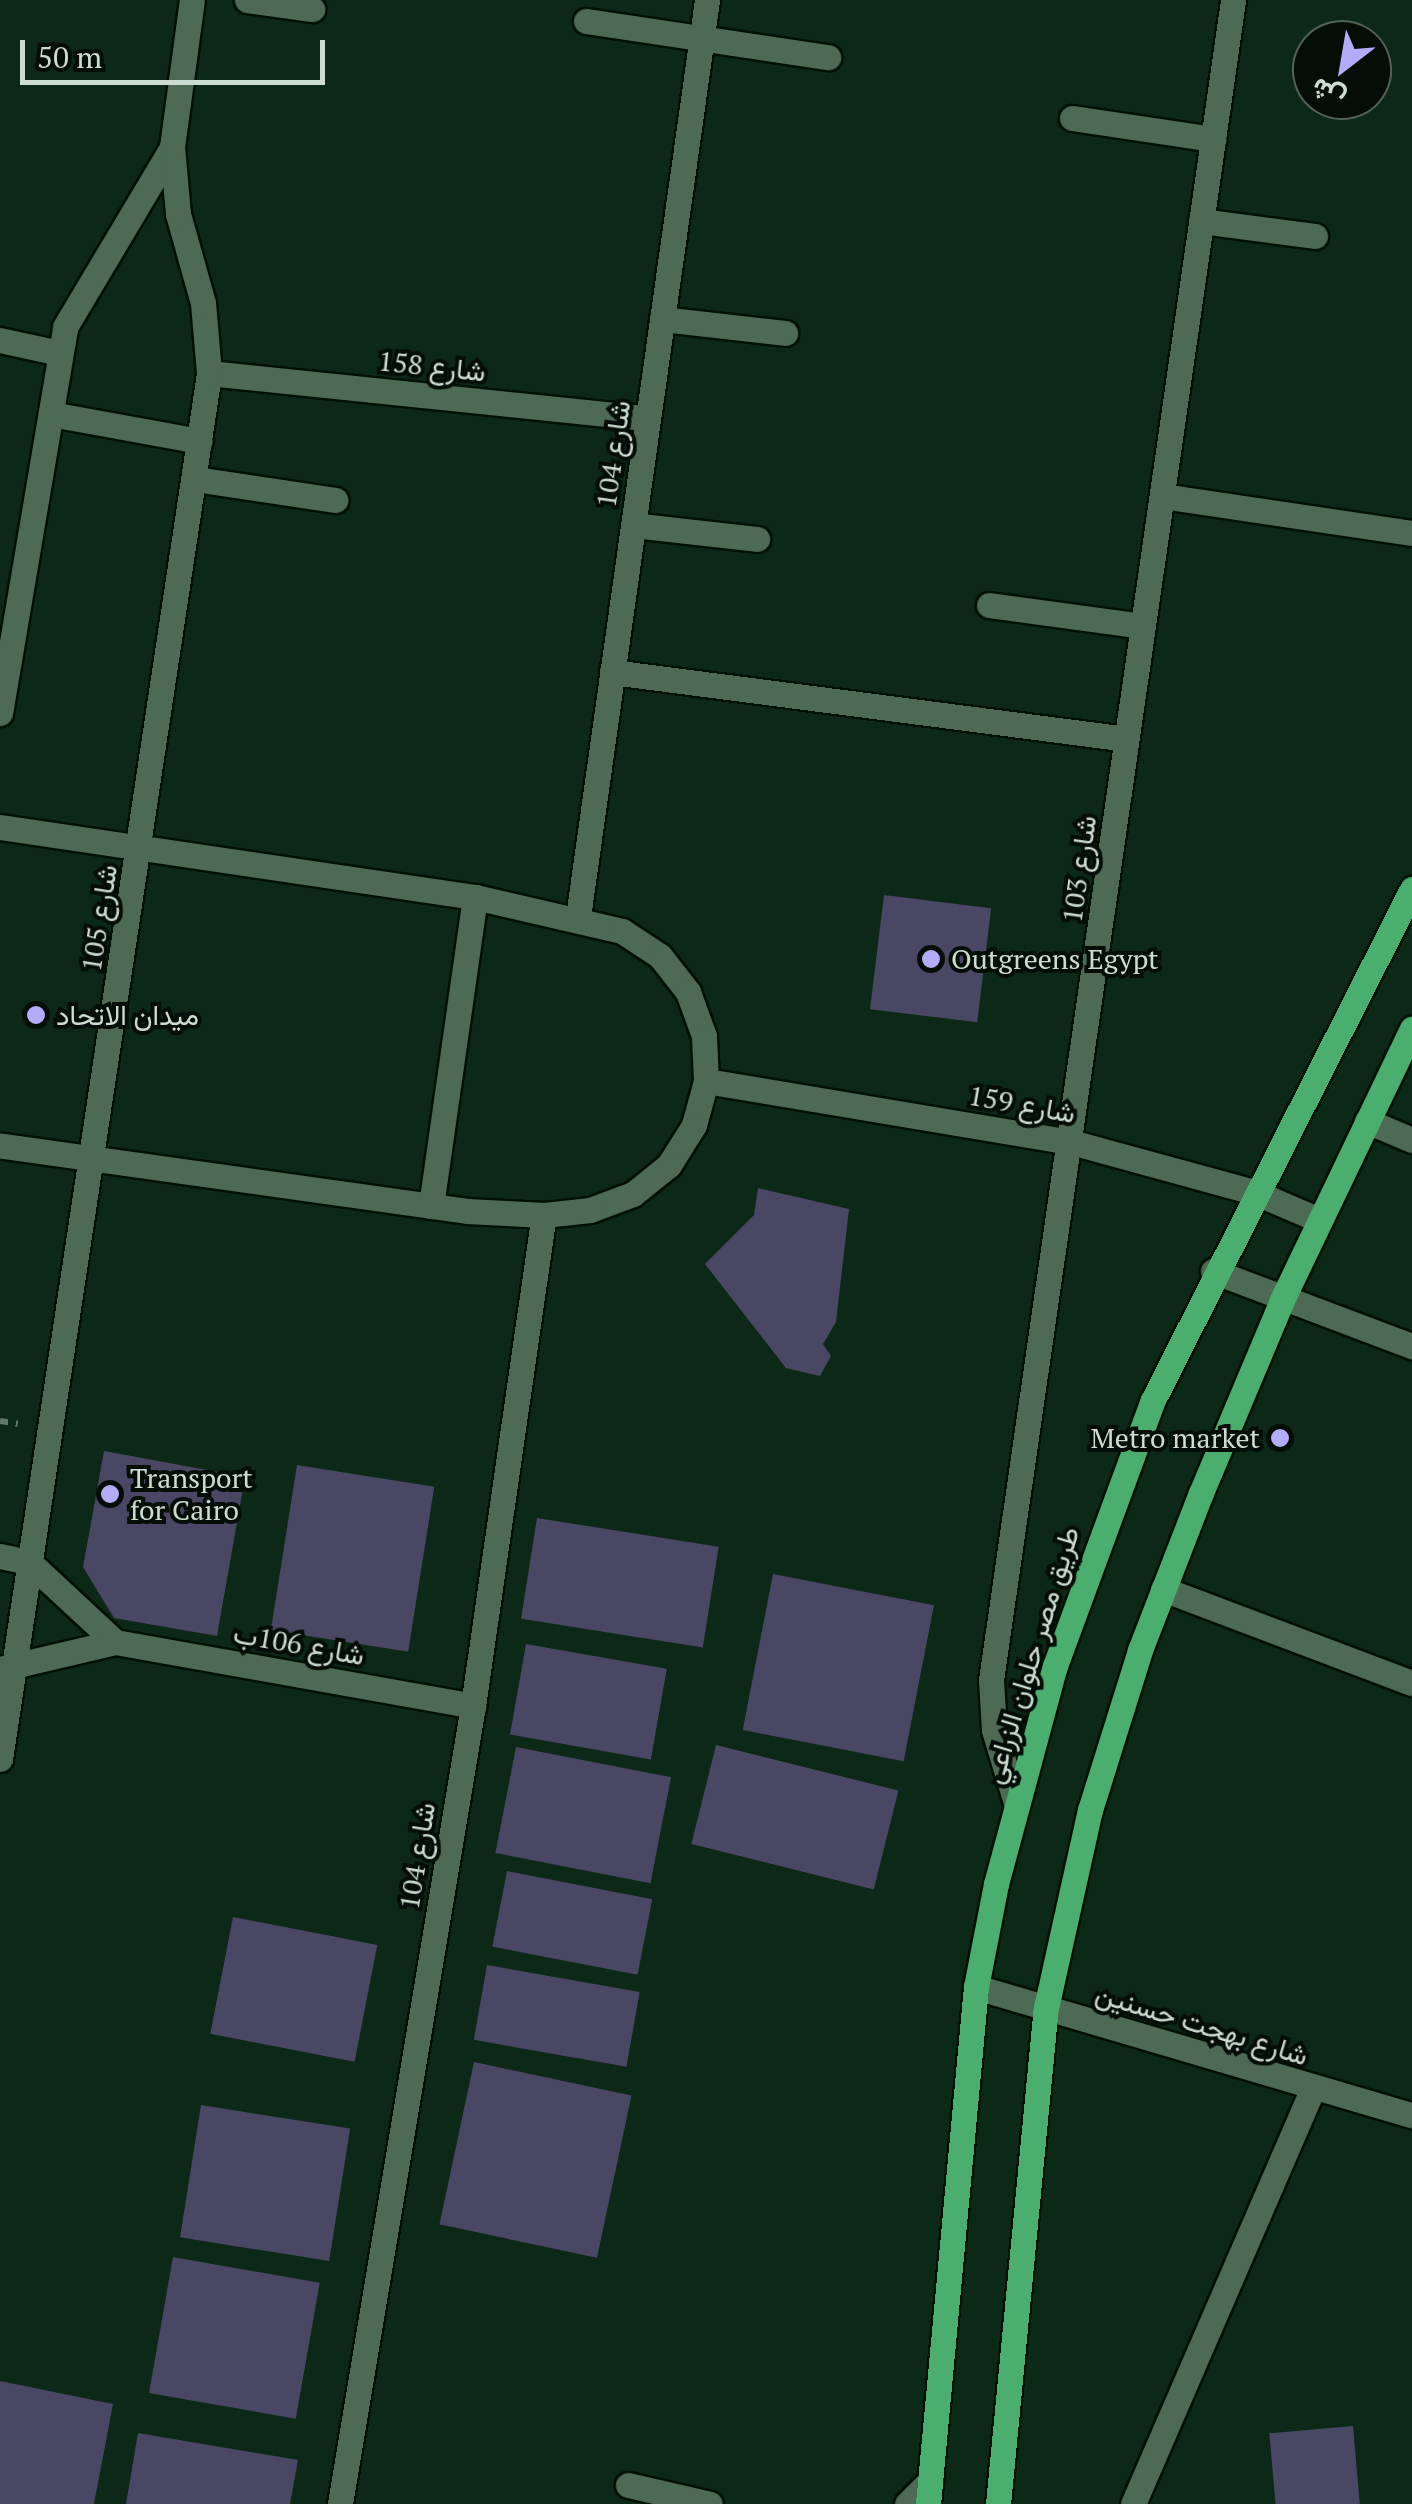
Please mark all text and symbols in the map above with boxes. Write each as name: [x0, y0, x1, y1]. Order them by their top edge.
scale bar: [25, 20, 330, 82]
north arrow: [1292, 20, 1392, 120]
text: 50 m: [37, 37, 102, 77]
text: ش: [1303, 70, 1351, 119]
street label: شارع 158: [377, 344, 487, 388]
street label: شارع 104: [589, 398, 637, 510]
street label: شارع 103: [1055, 813, 1103, 925]
street label: شارع 105: [74, 862, 124, 974]
place label: Outgreens Egypt: [951, 942, 1158, 976]
marker: Outgreens Egypt: [920, 948, 942, 970]
place label: ميدان الاتحاد: [56, 998, 199, 1032]
marker: ميدان الاتحاد: [25, 1004, 47, 1026]
street label: شارع 159: [966, 1078, 1078, 1130]
place label: Metro market: [1091, 1421, 1260, 1455]
marker: Metro market: [1269, 1427, 1291, 1449]
place label: Transport for Cairo: [130, 1461, 253, 1527]
marker: Transport for Cairo: [99, 1483, 121, 1505]
street label: طريق مصر حلوان الزراعي: [976, 1522, 1086, 1788]
street label: شارع 106ب: [231, 1616, 367, 1672]
street label: شارع 104: [392, 1800, 442, 1912]
street label: شارع بهجت حسنين: [1092, 1976, 1312, 2072]

